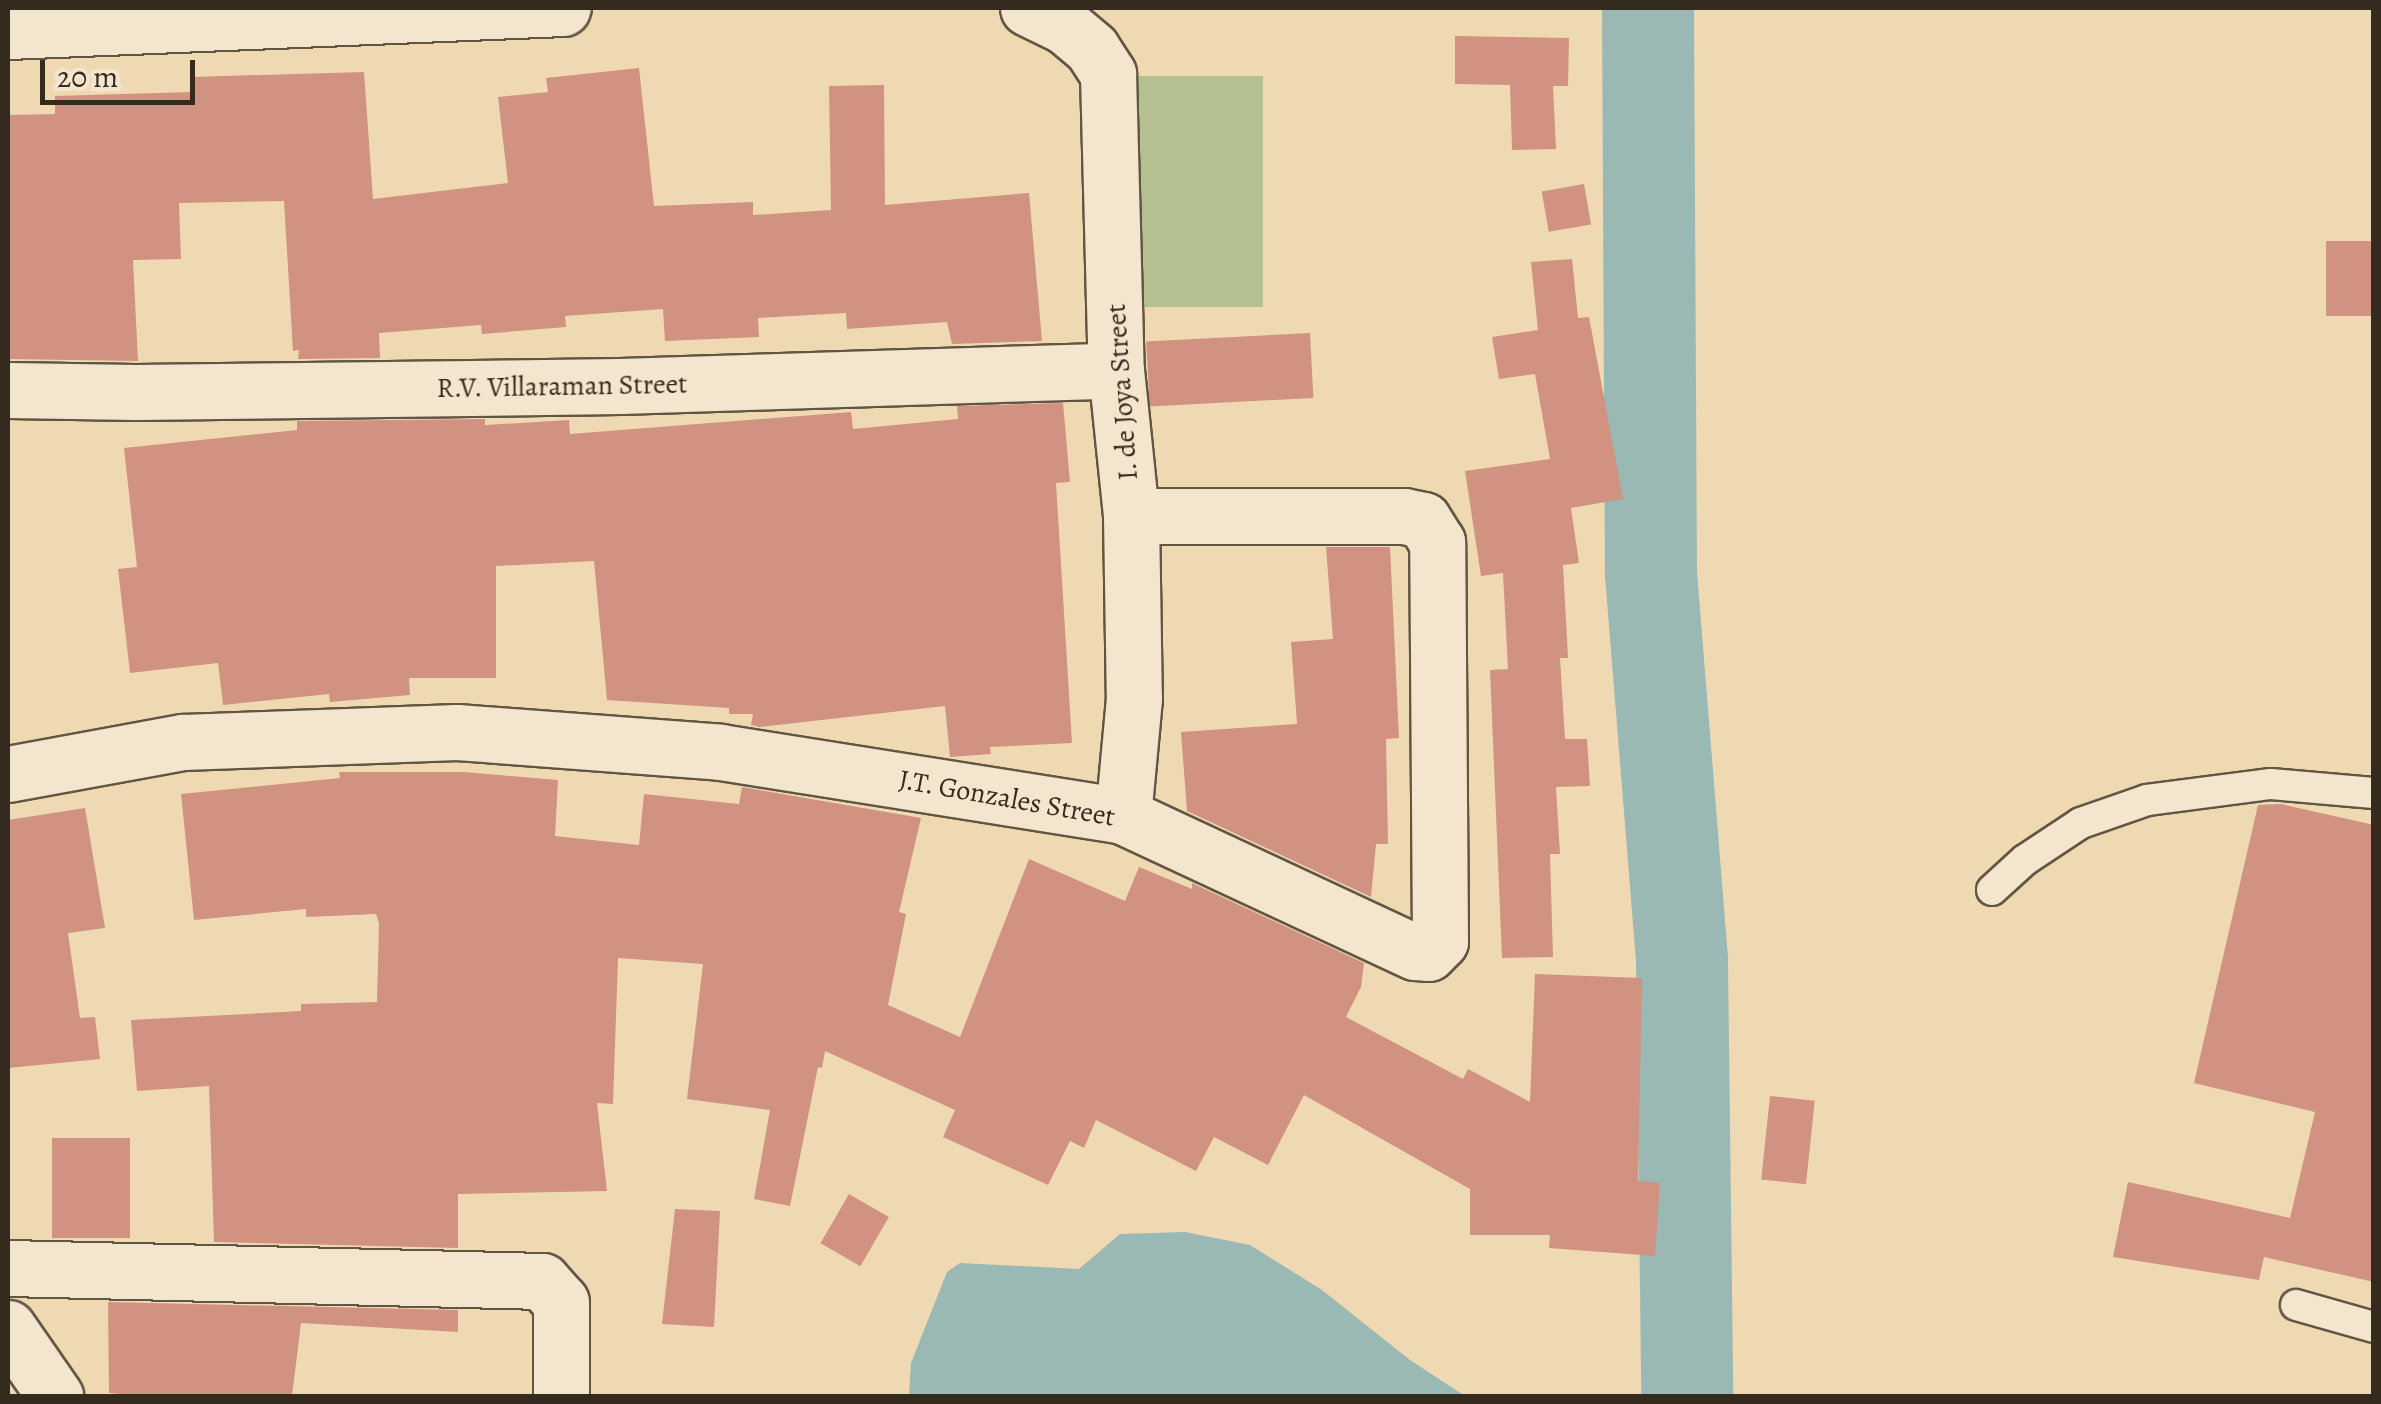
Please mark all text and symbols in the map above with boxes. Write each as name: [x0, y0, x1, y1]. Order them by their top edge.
scale bar: [45, 40, 200, 102]
text: 20 m: [57, 57, 118, 97]
street label: I. de Joya Street: [1099, 302, 1145, 482]
street label: R.V. Villaraman Street: [436, 367, 688, 405]
street label: J.T. Gonzales Street: [896, 762, 1118, 834]

